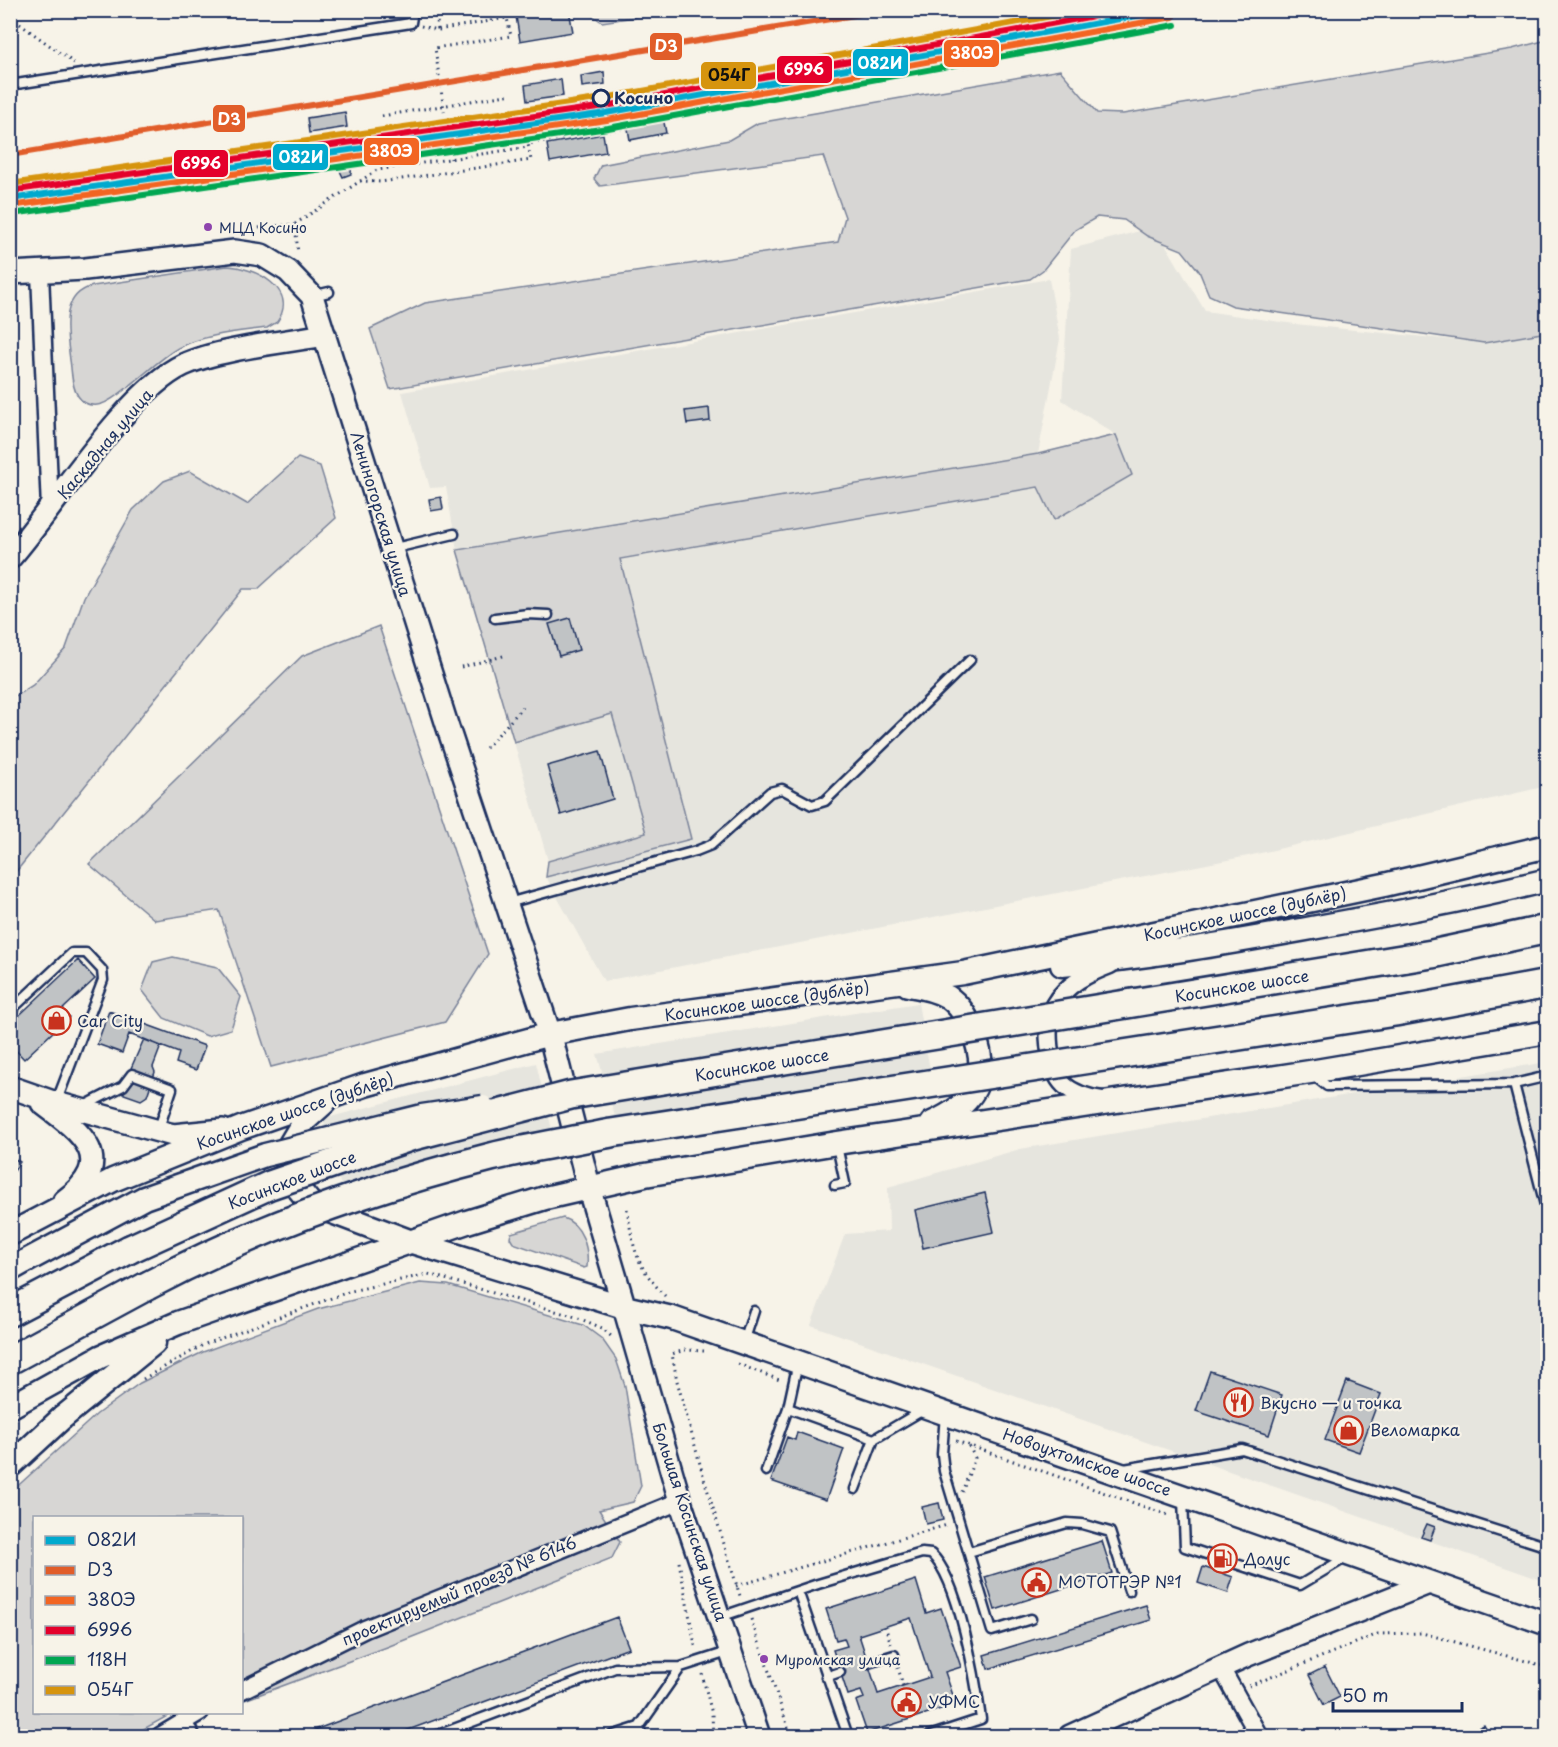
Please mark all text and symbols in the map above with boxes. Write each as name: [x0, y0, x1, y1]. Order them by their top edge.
line badge: D3: [649, 32, 683, 61]
text: D3: [654, 33, 678, 57]
line badge: 380Э: [943, 39, 1000, 68]
text: 380Э: [950, 40, 994, 64]
line badge: 082И: [852, 48, 909, 77]
text: 082И: [858, 50, 902, 74]
line badge: 6996: [776, 55, 833, 84]
text: 6996: [784, 56, 824, 80]
line badge: 054Г: [700, 61, 757, 90]
text: 054Г: [708, 62, 751, 86]
place label: Косино: [614, 85, 673, 109]
marker: Косино: [592, 89, 610, 107]
line badge: D3: [212, 104, 246, 133]
text: D3: [217, 106, 241, 130]
line badge: 380Э: [363, 137, 420, 166]
text: 380Э: [369, 138, 413, 162]
line badge: 082И: [272, 143, 329, 171]
text: 082И: [279, 144, 323, 168]
line badge: 6996: [173, 149, 229, 178]
text: 6996: [181, 150, 221, 174]
place label: МЦД Косино: [219, 217, 307, 238]
marker: МЦД Косино: [202, 221, 214, 233]
street label: Каскадная улица: [51, 383, 158, 504]
street label: Лениногорская улица: [345, 428, 418, 599]
street label: Косинское шоссе (дублёр): [1141, 880, 1348, 946]
street label: Косинское шоссе: [1173, 963, 1311, 1007]
street label: Косинское шоссе (дублёр): [663, 974, 871, 1026]
shop icon: Car City: [40, 1005, 72, 1037]
place label: Car City: [77, 1008, 143, 1032]
street label: Косинское шоссе: [693, 1042, 831, 1086]
street label: Косинское шоссе (дублёр): [193, 1065, 396, 1155]
street label: Косинское шоссе: [224, 1144, 359, 1215]
restaurant icon: Вкусно — и точка: [1223, 1387, 1255, 1419]
place label: Вкусно — и точка: [1260, 1390, 1402, 1414]
shop icon: Веломарка: [1333, 1414, 1365, 1446]
place label: Веломарка: [1370, 1417, 1460, 1441]
street label: Большая Косинская улица: [647, 1419, 734, 1624]
street label: Новоухтомское шоссе: [1000, 1421, 1175, 1501]
legend: [33, 1516, 243, 1714]
text: 082И: [87, 1525, 137, 1552]
street label: проектируемый проезд № 6146: [337, 1530, 580, 1651]
fuel station icon: Долус: [1207, 1543, 1239, 1575]
place label: Долус: [1243, 1546, 1290, 1570]
text: D3: [87, 1555, 113, 1582]
public building icon: МОТОТРЭР №1: [1021, 1566, 1053, 1598]
place label: МОТОТРЭР №1: [1058, 1569, 1182, 1593]
text: 380Э: [87, 1585, 136, 1612]
text: 6996: [87, 1615, 132, 1642]
text: 118Н: [87, 1645, 127, 1672]
place label: Муромская улица: [775, 1649, 900, 1670]
marker: Муромская улица: [758, 1653, 770, 1665]
text: 054Г: [87, 1675, 133, 1702]
scale bar: [1333, 1675, 1462, 1713]
text: 50 m: [1342, 1681, 1389, 1708]
public building icon: УФМС: [891, 1686, 923, 1718]
place label: УФМС: [928, 1689, 980, 1713]

